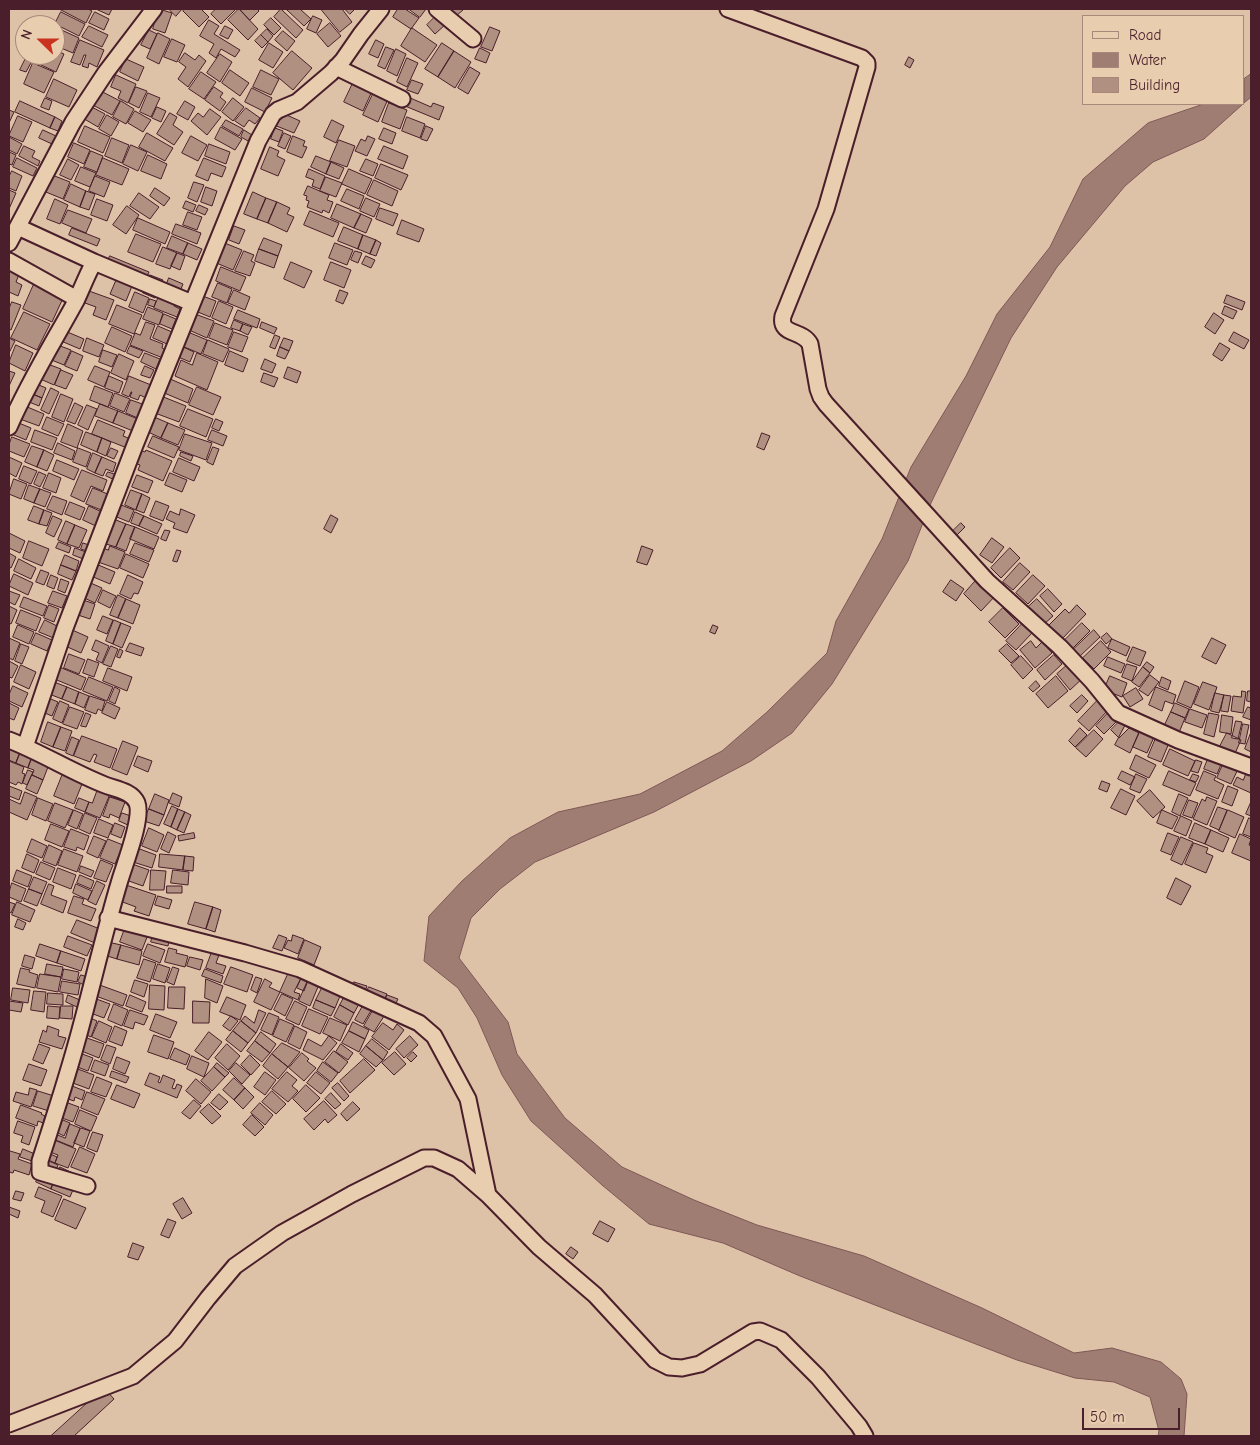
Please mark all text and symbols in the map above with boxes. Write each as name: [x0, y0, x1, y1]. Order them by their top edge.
north arrow: [15, 15, 65, 65]
legend: [1082, 15, 1245, 105]
text: Road: [1129, 26, 1161, 44]
text: N: [17, 27, 36, 42]
text: Water: [1129, 51, 1166, 69]
text: Building: [1129, 76, 1180, 94]
scale bar: [1085, 1398, 1182, 1430]
text: 50 m: [1090, 1408, 1125, 1426]

